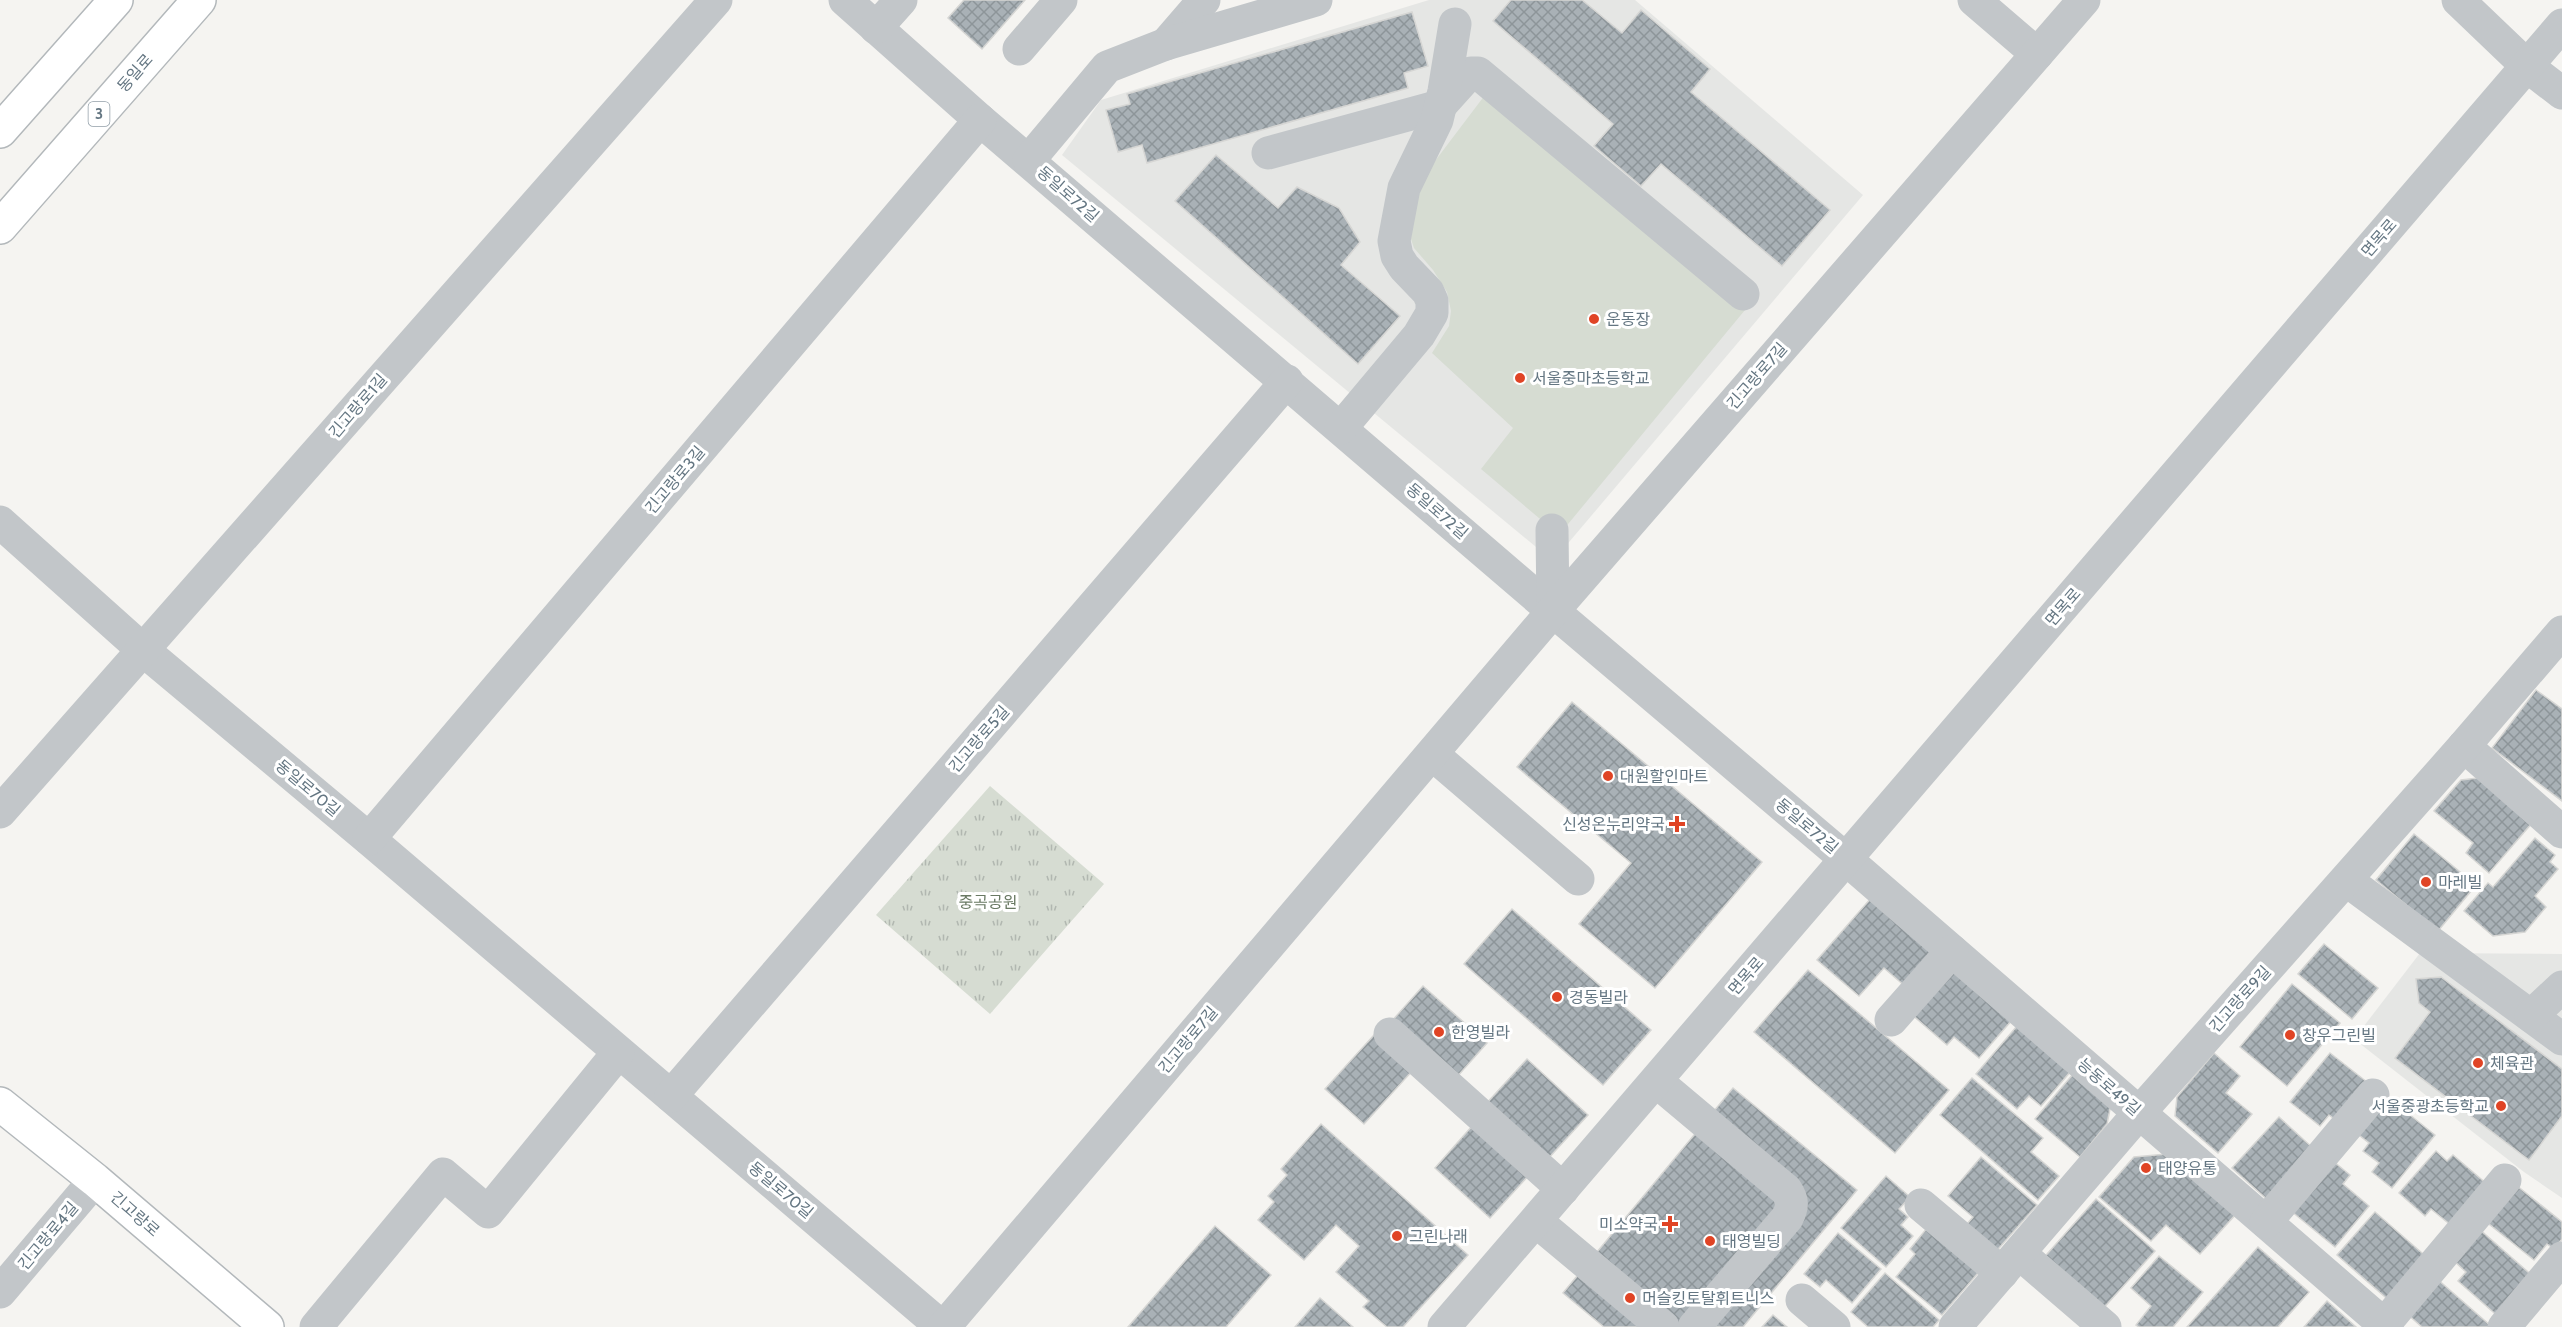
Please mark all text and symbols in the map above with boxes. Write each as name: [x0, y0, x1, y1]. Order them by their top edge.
street label: 동일로: [113, 50, 157, 96]
road number: 3: [88, 102, 110, 126]
street label: 동일로72길: [1033, 162, 1103, 226]
street label: 면목로: [2357, 215, 2401, 261]
place label: 운동장: [1606, 310, 1650, 329]
marker: 운동장: [1587, 312, 1601, 326]
street label: 긴고랑로7길: [1723, 339, 1791, 413]
place label: 서울중마초등학교: [1532, 369, 1650, 388]
street label: 긴고랑로1길: [325, 370, 391, 442]
marker: 서울중마초등학교: [1513, 371, 1527, 385]
street label: 긴고랑로3길: [641, 442, 709, 518]
street label: 동일로72길: [1402, 479, 1472, 543]
street label: 면목로: [2041, 584, 2085, 630]
street label: 긴고랑로5길: [945, 702, 1013, 776]
street label: 동일로70길: [272, 756, 344, 820]
place label: 대원할인마트: [1620, 767, 1708, 786]
marker: 대원할인마트: [1601, 769, 1615, 783]
street label: 동일로72길: [1772, 795, 1842, 857]
place label: 신성온누리약국: [1562, 815, 1665, 834]
marker: 신성온누리약국: [1670, 817, 1684, 831]
place label: 마레빌: [2438, 873, 2482, 892]
marker: 마레빌: [2419, 875, 2433, 889]
park label: 중곡공원: [959, 893, 1017, 912]
street label: 면목로: [1724, 953, 1768, 999]
street label: 긴고랑로9길: [2205, 962, 2275, 1036]
place label: 경동빌라: [1569, 988, 1628, 1007]
marker: 경동빌라: [1550, 990, 1564, 1004]
street label: 긴고랑로7길: [1154, 1003, 1222, 1077]
place label: 한영빌라: [1451, 1023, 1510, 1042]
marker: 한영빌라: [1432, 1025, 1446, 1039]
place label: 창우그린빌: [2302, 1026, 2376, 1045]
marker: 창우그린빌: [2283, 1028, 2297, 1042]
place label: 체육관: [2490, 1054, 2534, 1073]
street label: 능동로49길: [2074, 1055, 2144, 1119]
marker: 체육관: [2471, 1056, 2485, 1070]
place label: 서울중광초등학교: [2371, 1097, 2489, 1116]
marker: 서울중광초등학교: [2494, 1099, 2508, 1113]
street label: 동일로70길: [745, 1158, 817, 1222]
place label: 태양유통: [2158, 1159, 2217, 1178]
marker: 태양유통: [2139, 1161, 2153, 1175]
street label: 긴고랑로: [107, 1188, 164, 1241]
street label: 긴고랑로4길: [14, 1198, 82, 1274]
place label: 미소약국: [1599, 1215, 1658, 1234]
marker: 미소약국: [1663, 1217, 1677, 1231]
place label: 그린나래: [1409, 1227, 1468, 1246]
marker: 그린나래: [1390, 1229, 1404, 1243]
place label: 태영빌딩: [1722, 1232, 1781, 1251]
marker: 태영빌딩: [1703, 1234, 1717, 1248]
place label: 머슬킹토탈휘트니스: [1642, 1289, 1774, 1308]
marker: 머슬킹토탈휘트니스: [1623, 1291, 1637, 1305]

